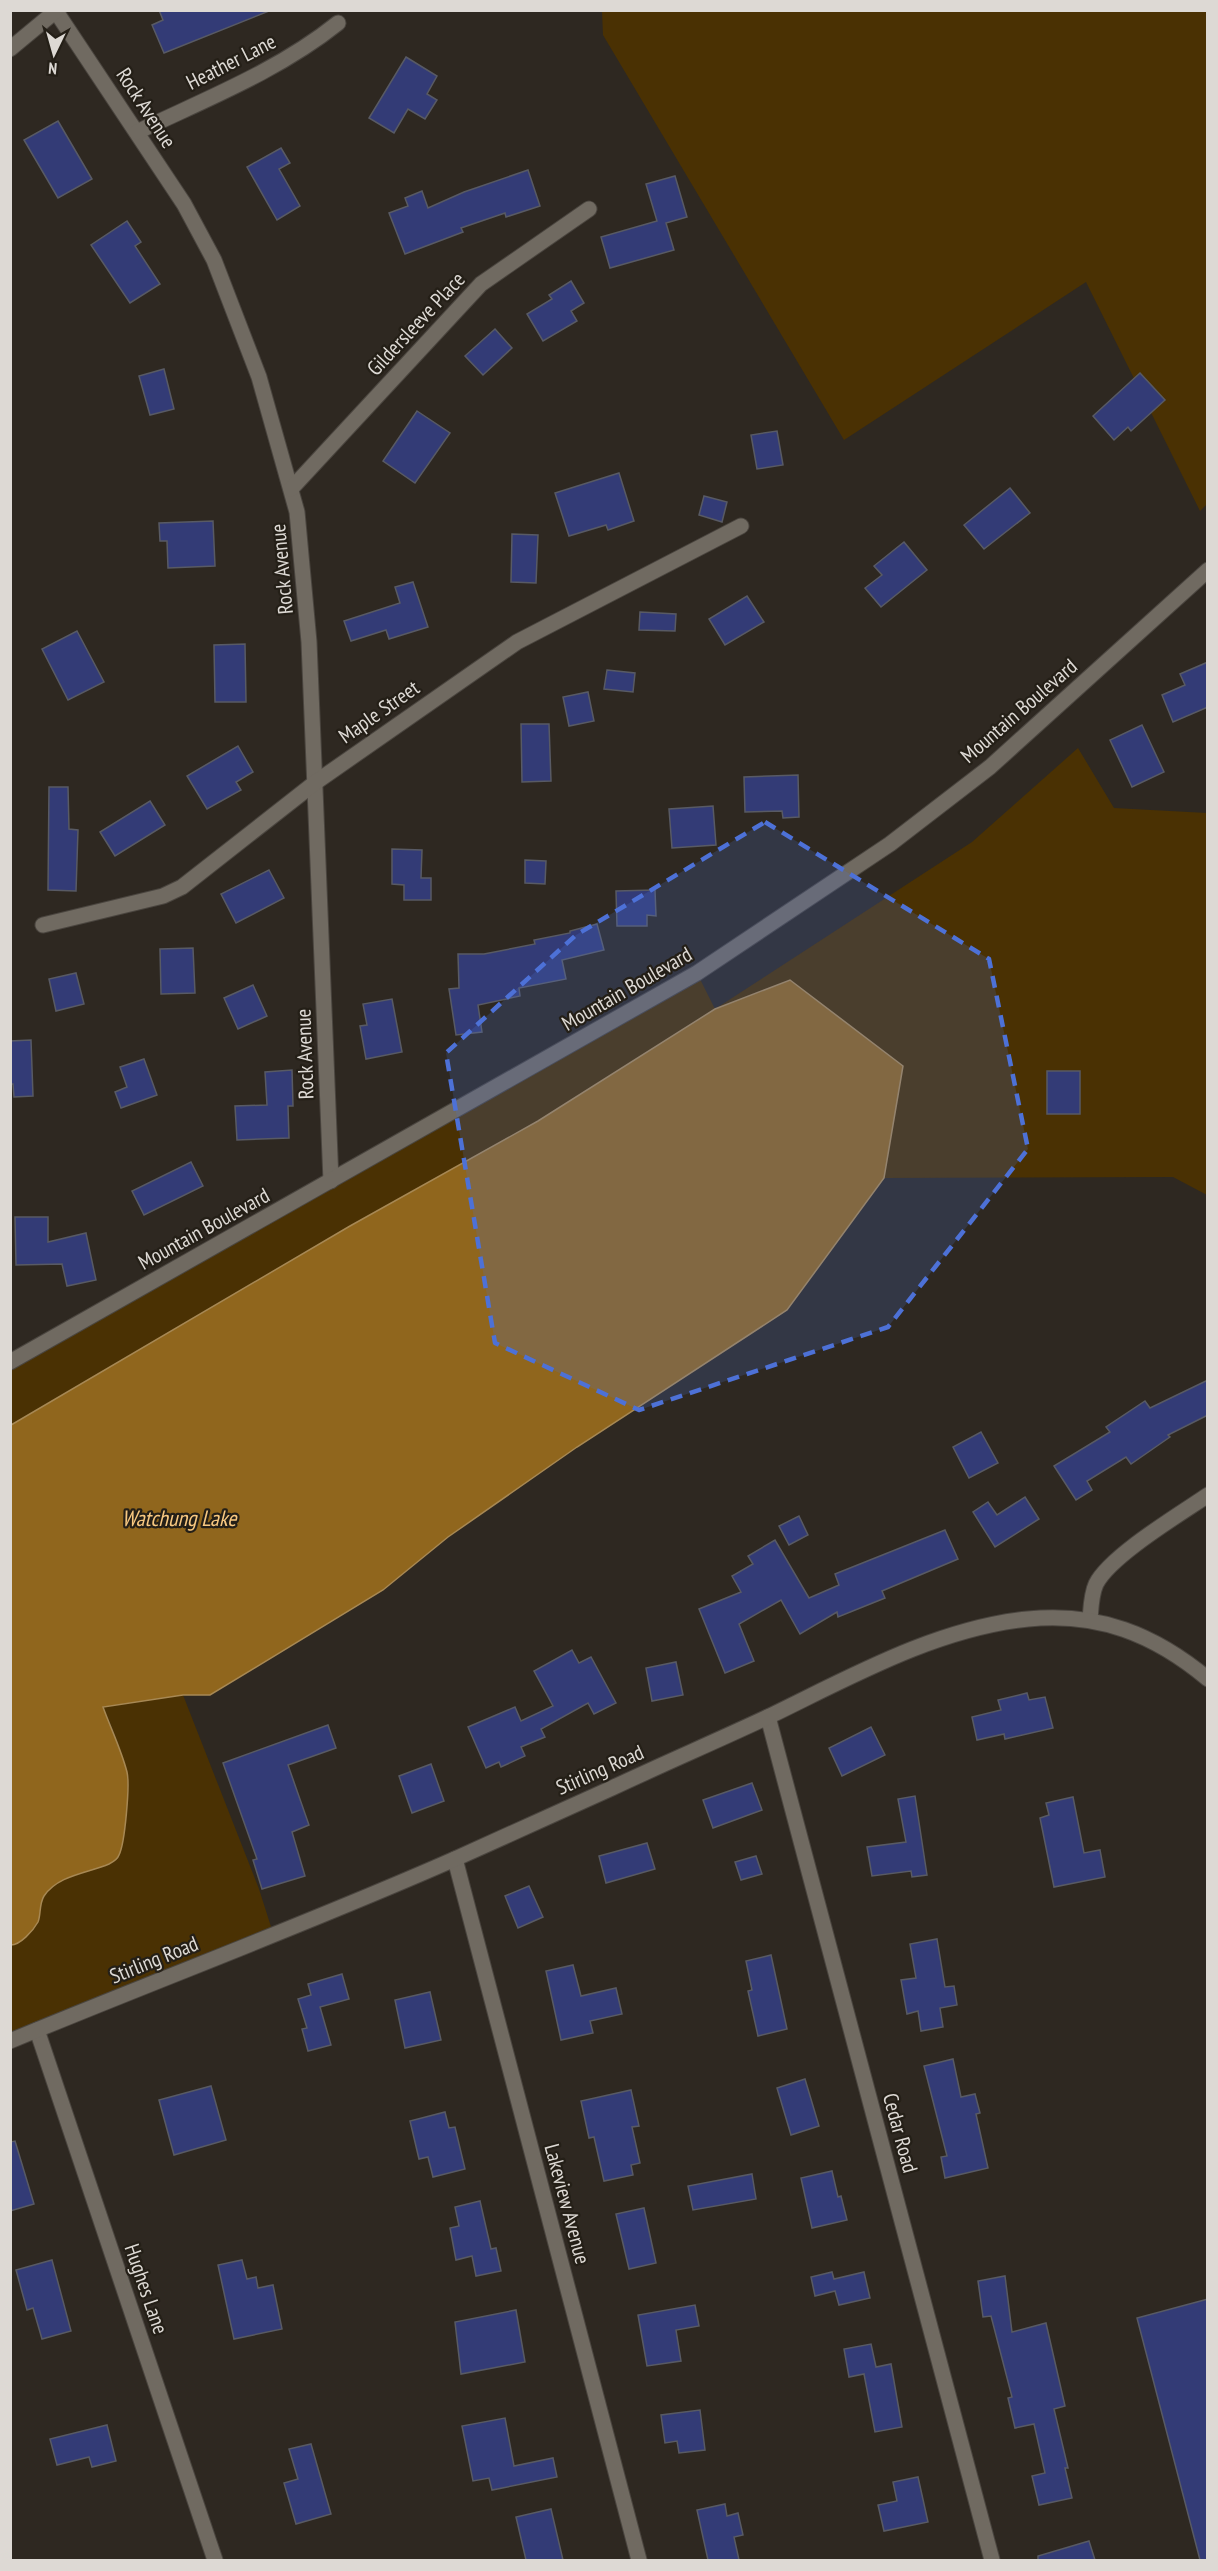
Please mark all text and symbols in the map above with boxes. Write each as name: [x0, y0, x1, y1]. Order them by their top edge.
north arrow: [24, 24, 84, 84]
street label: Heather Lane: [181, 28, 280, 96]
text: N: [48, 59, 58, 79]
street label: Rock Avenue: [110, 62, 182, 153]
street label: Gildersleeve Place: [361, 266, 471, 381]
street label: Rock Avenue: [264, 523, 299, 615]
street label: Mountain Boulevard: [955, 653, 1083, 769]
street label: Maple Street: [333, 674, 424, 749]
street label: Mountain Boulevard: [557, 940, 697, 1037]
street label: Rock Avenue: [289, 1008, 320, 1100]
street label: Mountain Boulevard: [133, 1181, 274, 1276]
water label: Watchung Lake: [122, 1504, 238, 1532]
street label: Stirling Road: [552, 1738, 648, 1801]
street label: Stirling Road: [106, 1930, 202, 1989]
street label: Cedar Road: [877, 2090, 924, 2176]
street label: Lakeview Avenue: [538, 2141, 596, 2267]
street label: Hughes Lane: [118, 2240, 174, 2337]

